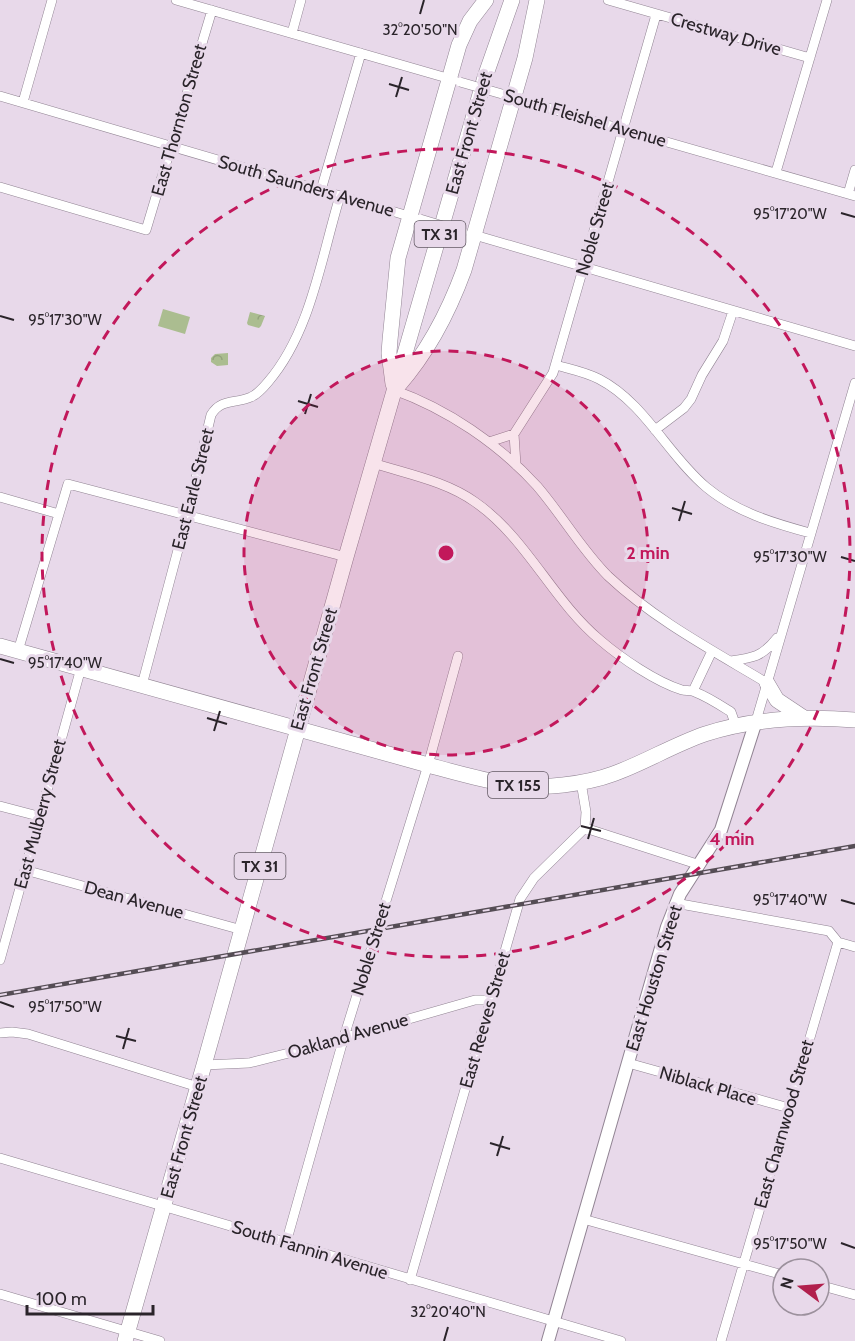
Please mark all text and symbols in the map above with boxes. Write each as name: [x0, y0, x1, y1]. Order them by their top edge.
street label: Crestway Drive: [668, 8, 784, 60]
text: 32°20'50"N: [382, 21, 458, 39]
street label: East Thornton Street: [147, 41, 211, 199]
street label: East Front Street: [441, 69, 497, 197]
street label: South Fleishel Avenue: [501, 84, 669, 152]
street label: South Saunders Avenue: [216, 150, 396, 222]
street label: Noble Street: [571, 180, 619, 278]
text: 95°17'20"W: [753, 205, 827, 223]
road number: TX 31: [414, 221, 466, 247]
text: 95°17'30"W: [28, 311, 103, 329]
street label: East Earle Street: [167, 426, 219, 552]
text: 2 min: [626, 542, 670, 564]
centre of rings: [436, 543, 456, 563]
text: 95°17'30"W: [753, 548, 828, 566]
street label: East Front Street: [286, 605, 342, 733]
text: 95°17'40"W: [28, 654, 103, 672]
street label: East Mulberry Street: [9, 737, 71, 891]
road number: TX 155: [488, 772, 548, 798]
text: 4 min: [709, 828, 755, 850]
road number: TX 31: [234, 853, 286, 879]
street label: Dean Avenue: [82, 876, 186, 924]
text: 95°17'40"W: [753, 891, 828, 909]
street label: Noble Street: [346, 900, 396, 998]
street label: East Houston Street: [621, 902, 687, 1054]
street label: East Reeves Street: [455, 949, 515, 1091]
text: 95°17'50"W: [28, 998, 103, 1016]
street label: Oakland Avenue: [285, 1008, 411, 1064]
street label: East Charnwood Street: [749, 1037, 819, 1211]
street label: Niblack Place: [657, 1062, 759, 1110]
street label: East Front Street: [156, 1073, 212, 1201]
street label: South Fannin Avenue: [229, 1216, 391, 1284]
text: 95°17'50"W: [753, 1235, 828, 1253]
north arrow: [771, 1257, 831, 1317]
text: N: [776, 1275, 798, 1291]
scale bar: [27, 1278, 153, 1316]
text: 100 m: [36, 1288, 87, 1310]
text: 32°20'40"N: [410, 1303, 486, 1321]

